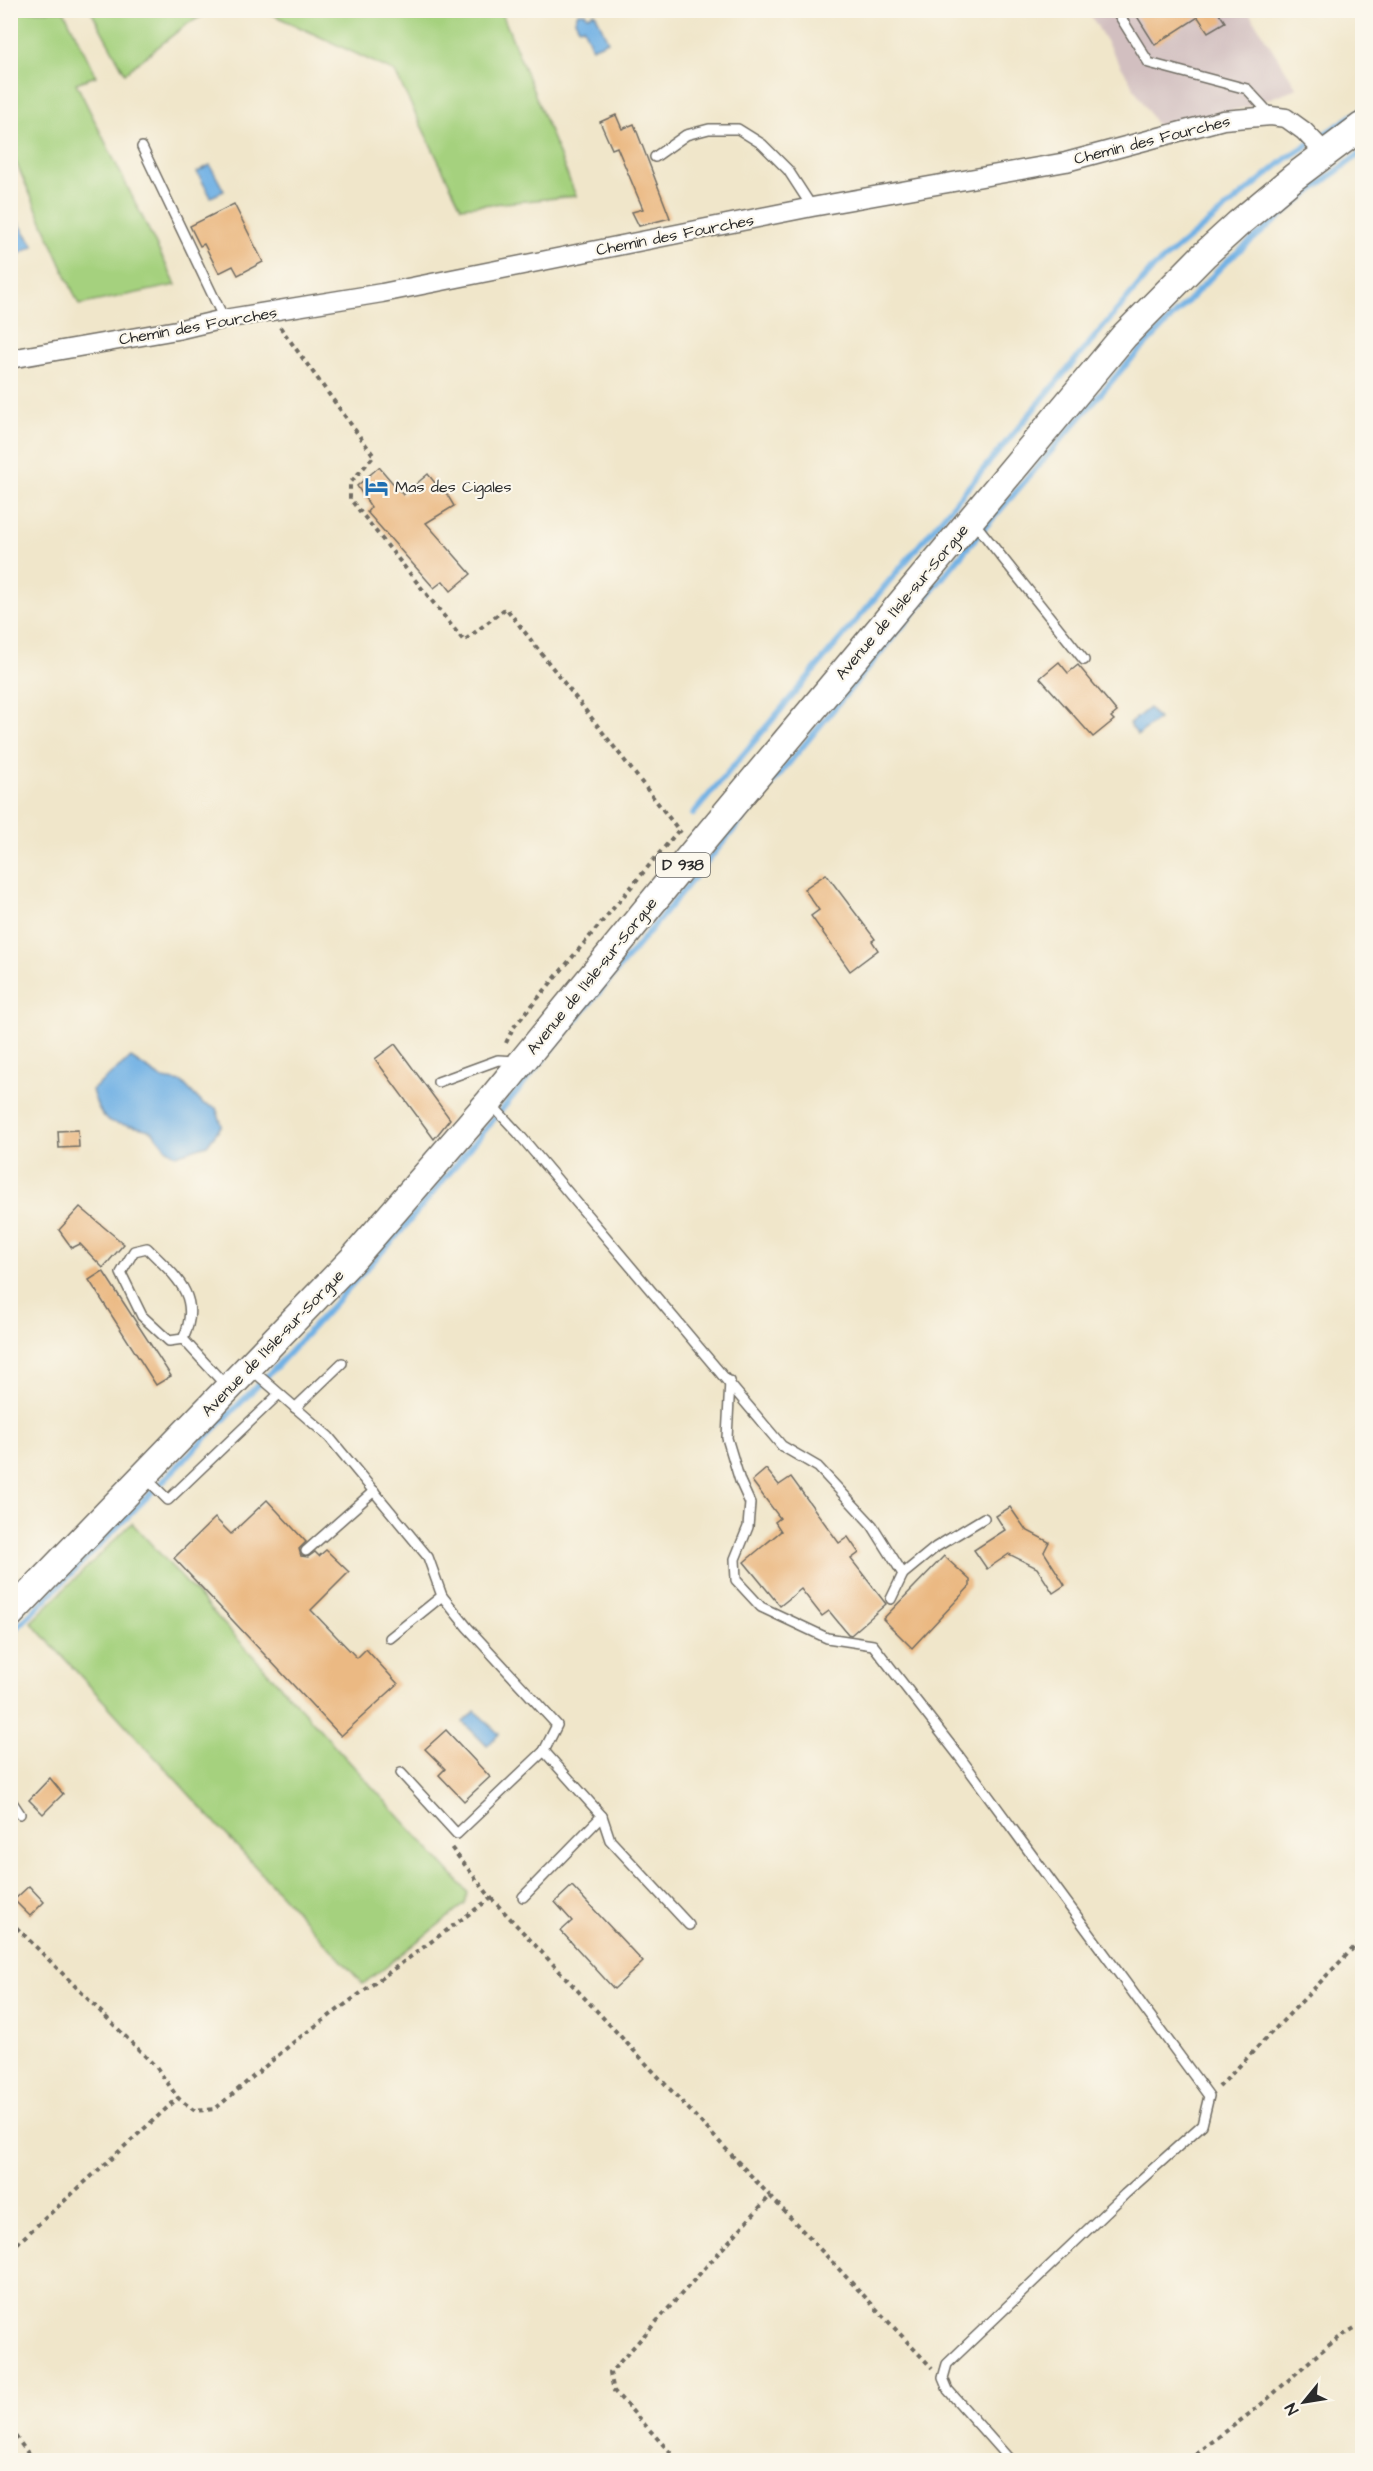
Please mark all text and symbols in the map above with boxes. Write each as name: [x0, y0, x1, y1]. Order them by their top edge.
street label: Chemin des Fourches: [1072, 110, 1232, 170]
street label: Chemin des Fourches: [594, 209, 756, 261]
street label: Chemin des Fourches: [117, 301, 279, 351]
hotel icon: Mas des Cigales: [364, 474, 390, 500]
place label: Mas des Cigales: [395, 476, 511, 499]
street label: Avenue de l'Isle-sur-Sorgue: [830, 519, 975, 685]
road number: D 938: [656, 853, 710, 877]
street label: Avenue de l'Isle-sur-Sorgue: [522, 892, 663, 1060]
street label: Avenue de l'Isle-sur-Sorgue: [197, 1264, 350, 1422]
north arrow: [1274, 2372, 1334, 2432]
text: N: [1280, 2399, 1304, 2419]

